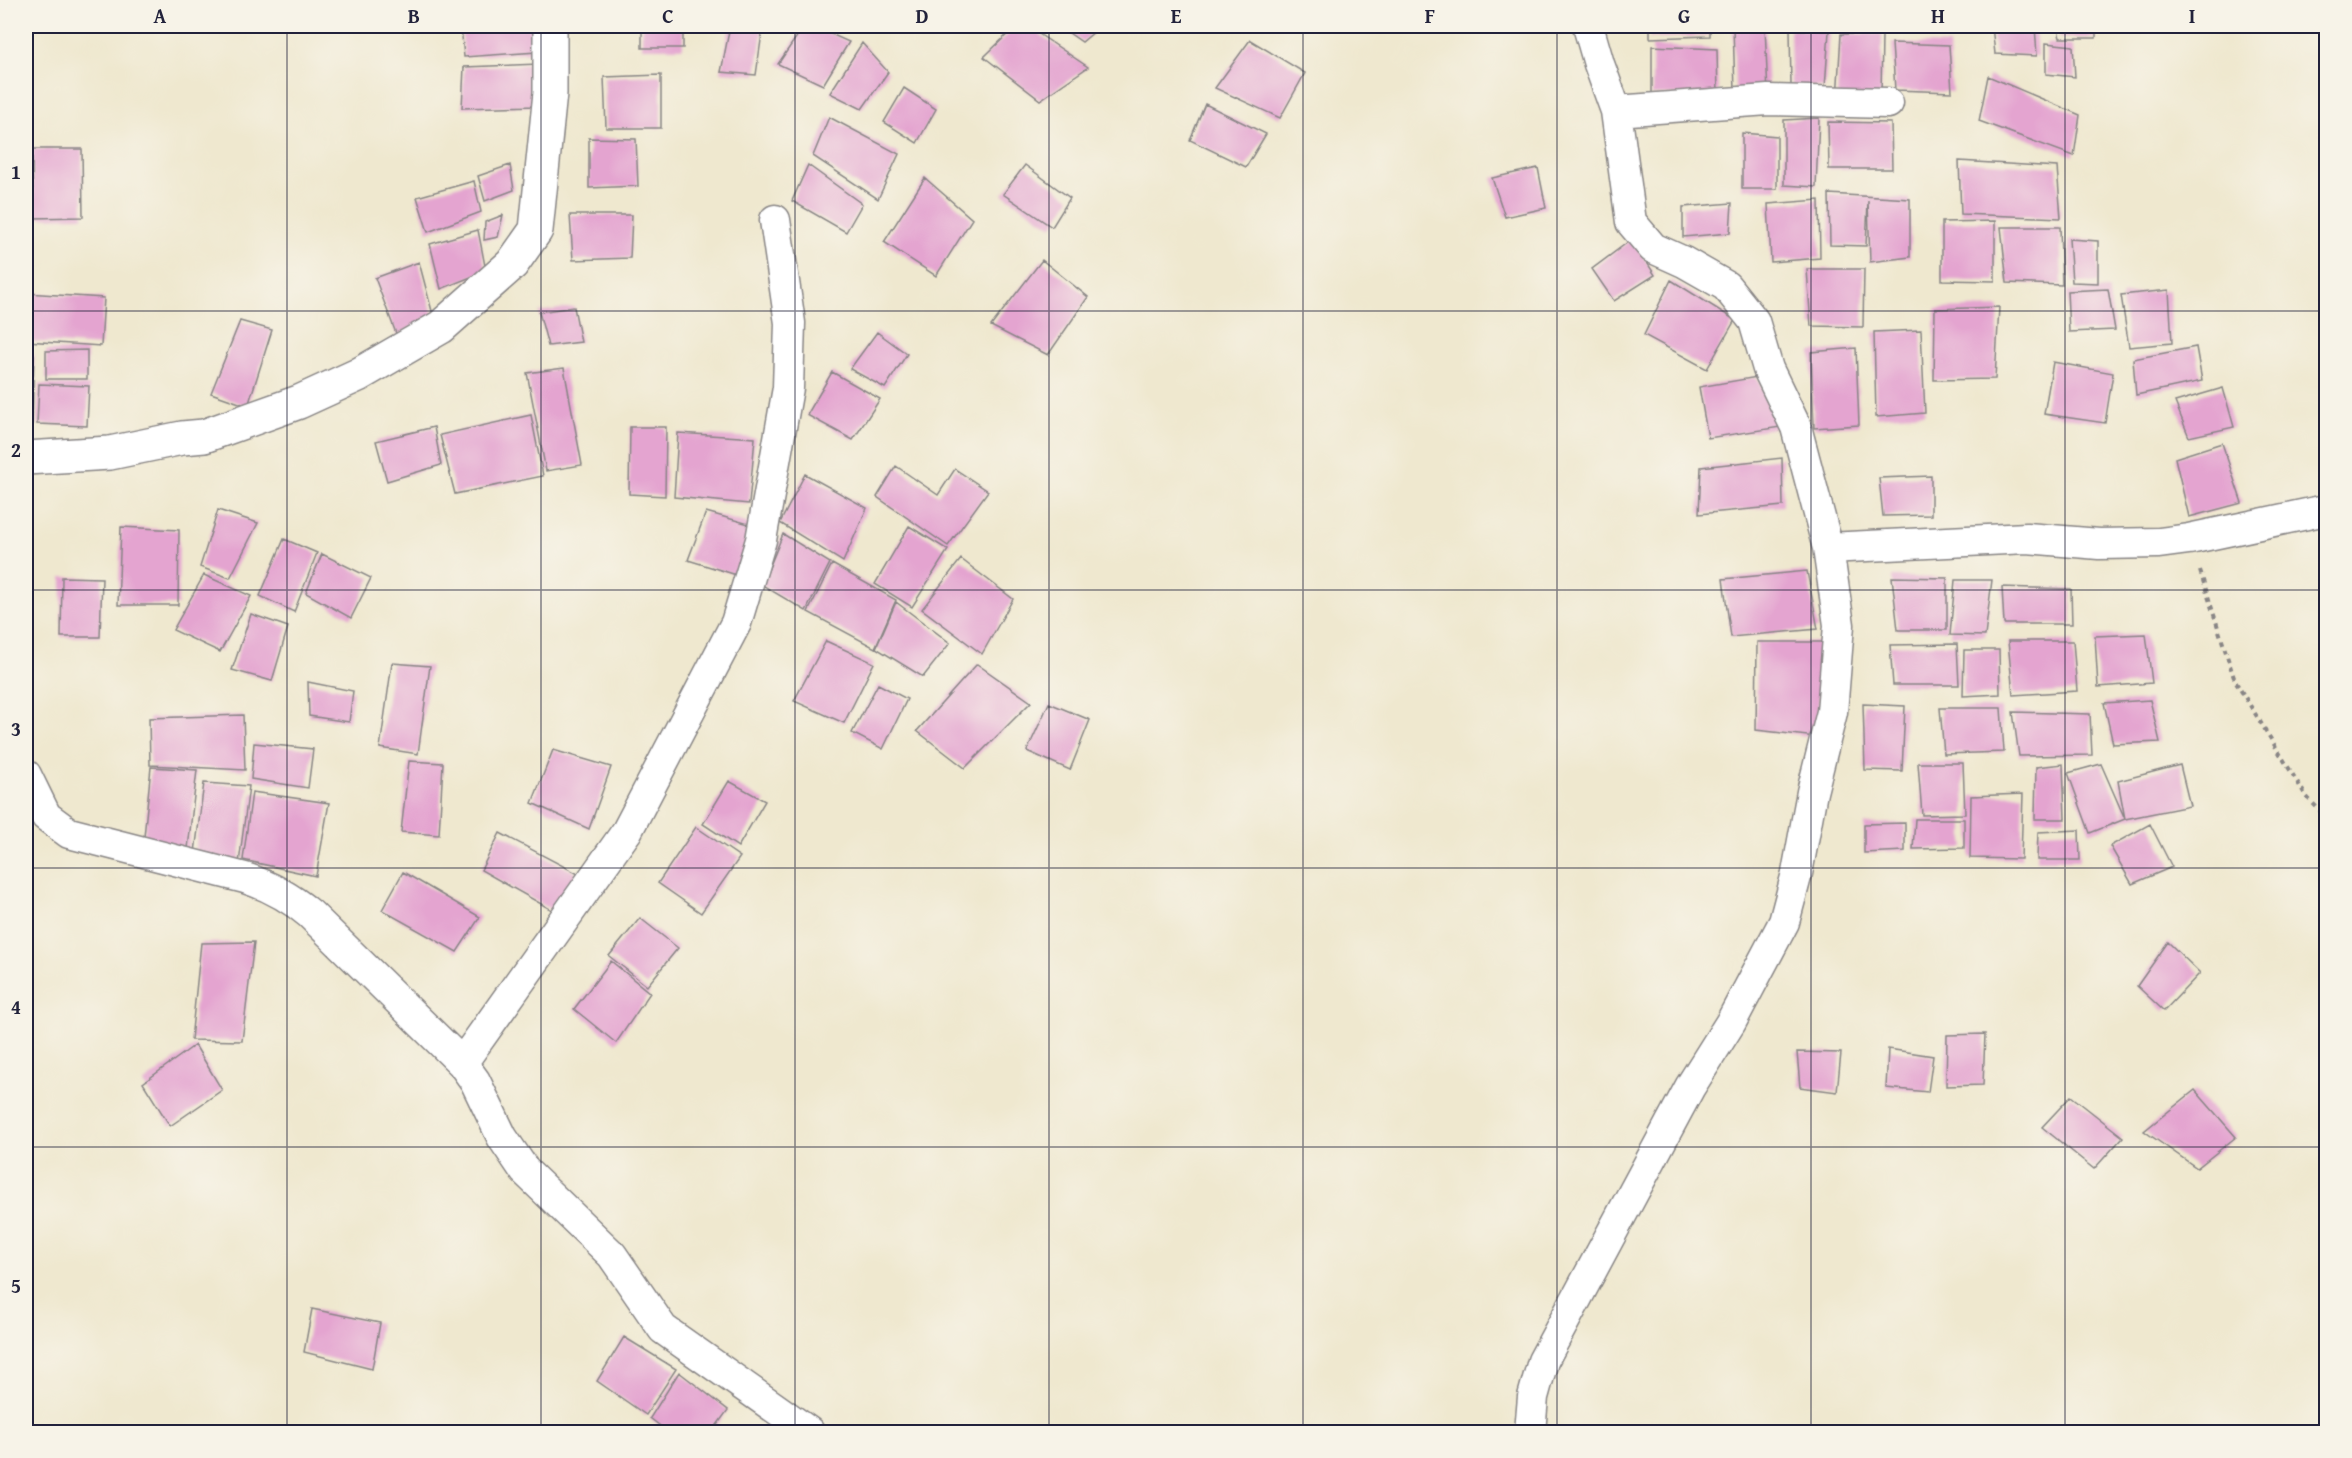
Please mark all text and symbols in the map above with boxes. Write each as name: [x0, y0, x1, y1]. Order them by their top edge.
text: A: [154, 1, 167, 30]
text: B: [408, 1, 420, 30]
text: C: [662, 1, 674, 30]
text: D: [915, 1, 929, 30]
text: E: [1171, 1, 1182, 30]
text: F: [1425, 1, 1435, 30]
text: G: [1678, 1, 1690, 30]
text: H: [1931, 1, 1945, 30]
text: I: [2189, 1, 2195, 30]
text: 1: [11, 157, 21, 186]
text: 2: [11, 435, 21, 464]
text: 3: [11, 714, 21, 743]
text: 4: [11, 992, 21, 1021]
text: 5: [11, 1271, 21, 1300]

